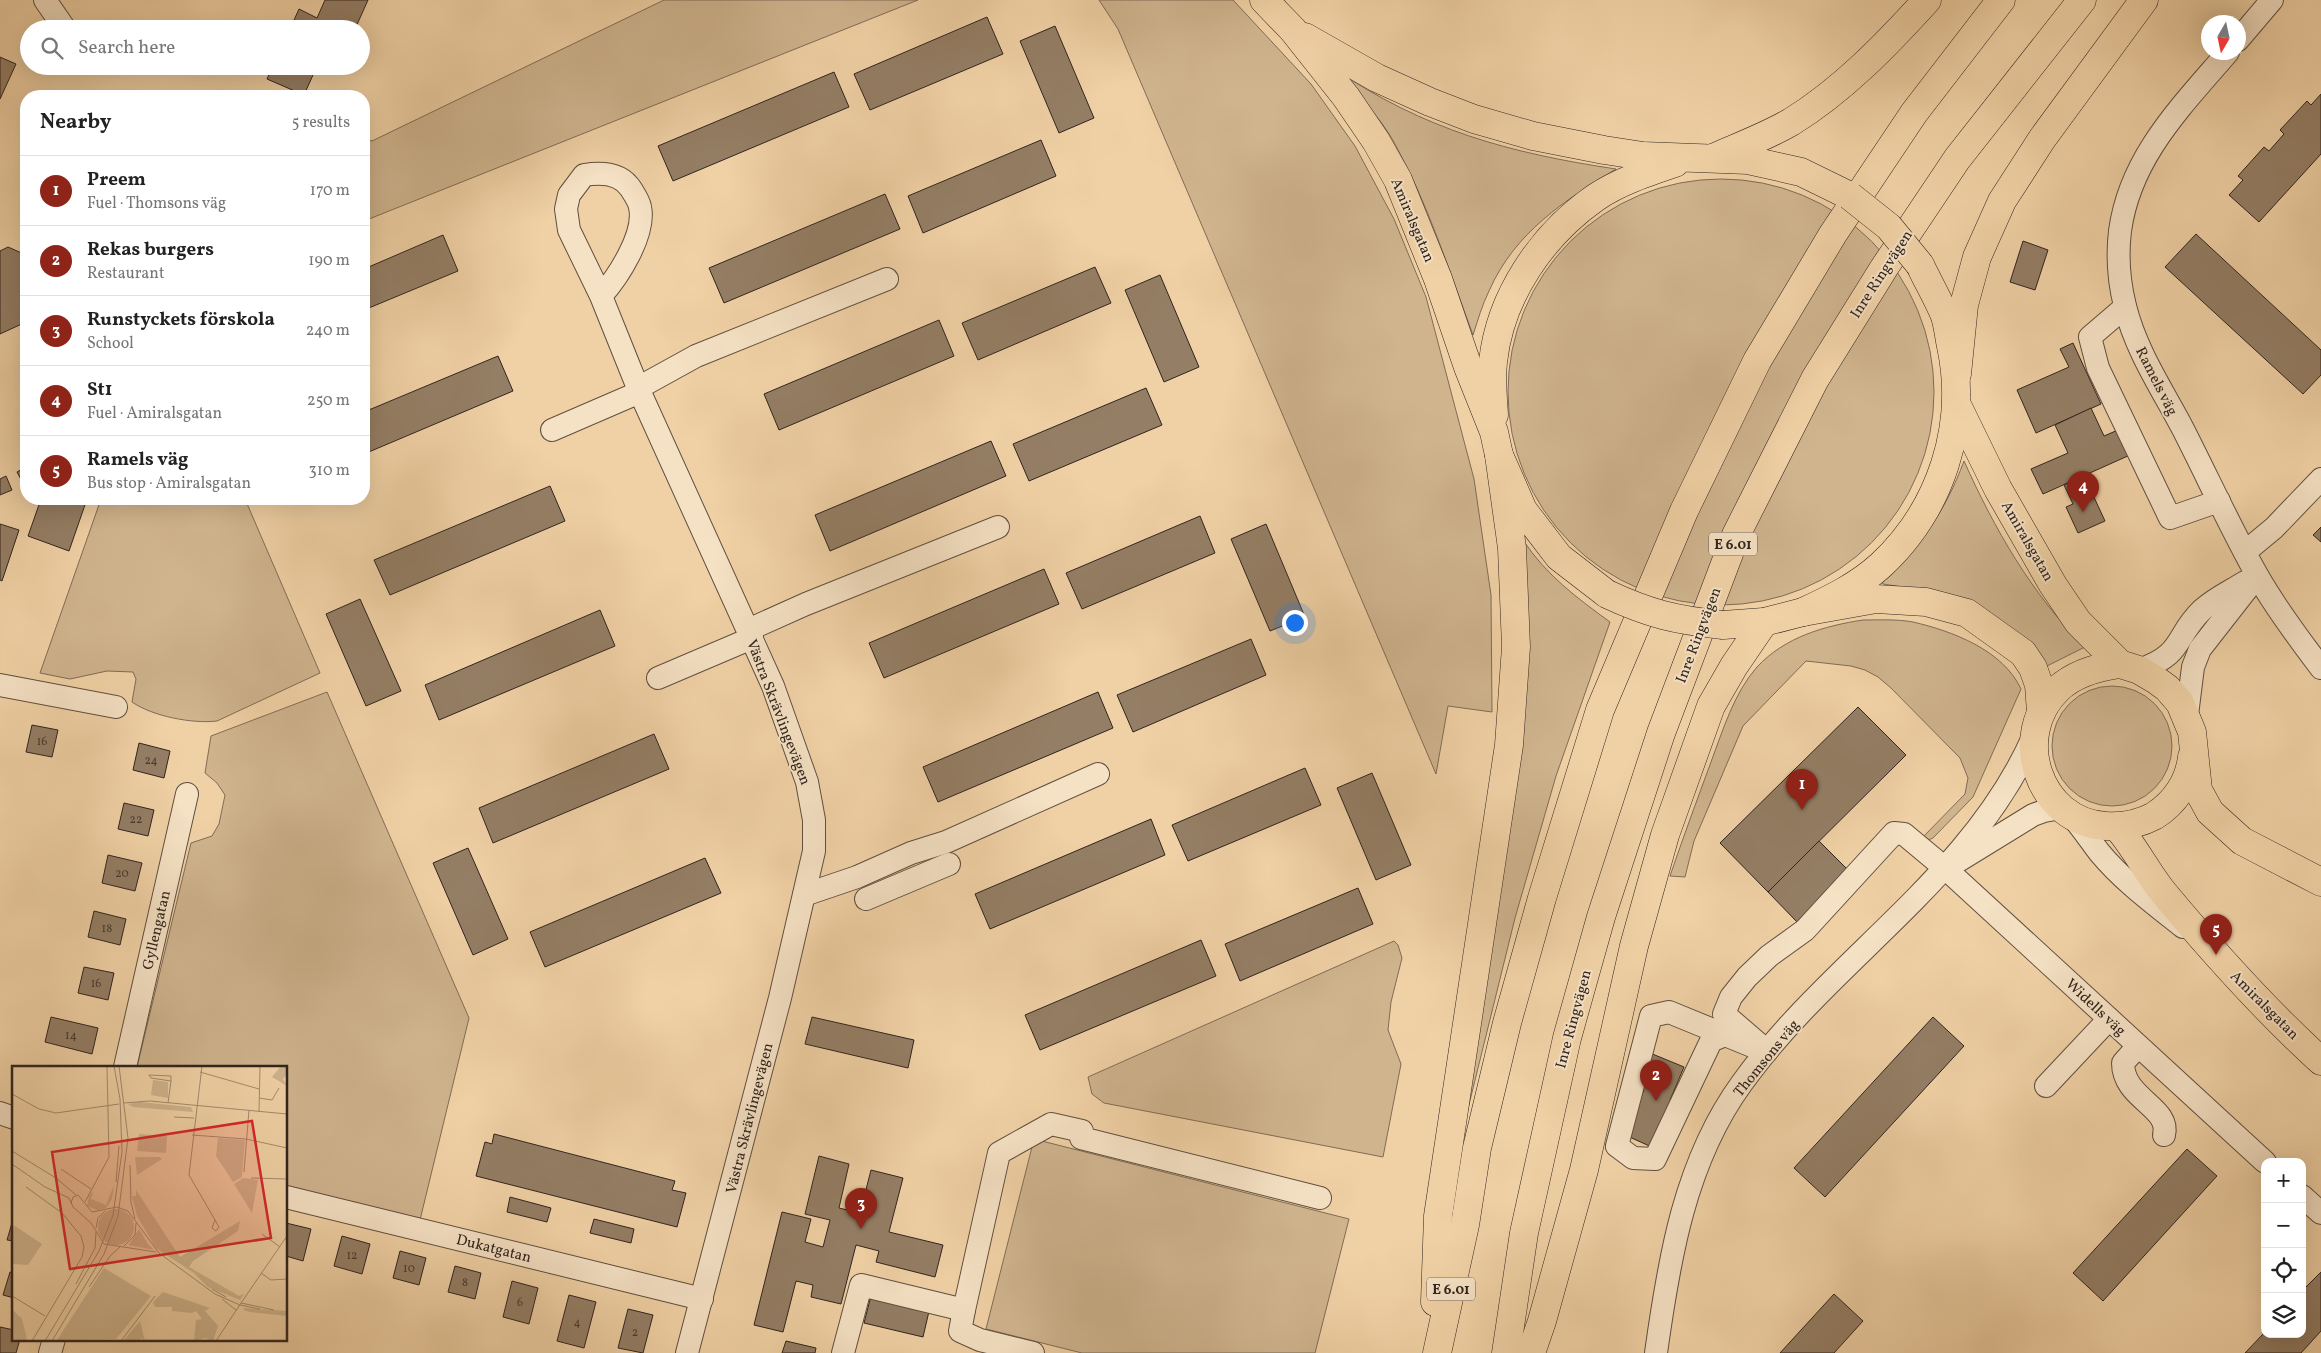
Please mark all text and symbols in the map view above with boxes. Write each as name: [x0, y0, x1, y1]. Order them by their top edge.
north arrow: [2201, 15, 2246, 60]
search box: [20, 20, 370, 75]
icon: search: [38, 34, 66, 62]
text: Search here: [78, 35, 175, 61]
text: Nearby: [40, 108, 111, 137]
text: 5 results: [292, 112, 350, 134]
text: Preem: [87, 167, 146, 193]
street label: Amiralsgatan: [1384, 175, 1439, 266]
text: 1: [53, 180, 59, 202]
text: 170 m: [310, 180, 350, 202]
text: Fuel · Thomsons väg: [87, 193, 226, 215]
street label: Inre Ringvägen: [1846, 227, 1919, 323]
text: Rekas burgers: [87, 237, 214, 263]
text: 2: [52, 250, 60, 272]
text: 190 m: [308, 250, 350, 272]
text: Restaurant: [87, 263, 165, 285]
text: Runstyckets förskola: [87, 307, 275, 333]
text: 3: [52, 320, 60, 342]
text: 240 m: [306, 320, 350, 342]
text: School: [87, 333, 134, 355]
street label: Ramels väg: [2129, 344, 2182, 420]
text: St1: [87, 377, 112, 403]
text: 4: [51, 390, 61, 412]
text: 250 m: [307, 390, 350, 412]
text: Fuel · Amiralsgatan: [87, 403, 222, 425]
text: Ramels väg: [87, 447, 188, 473]
text: 5: [52, 460, 60, 482]
text: 310 m: [309, 460, 350, 482]
pin: 4: [2067, 471, 2099, 512]
text: Bus stop · Amiralsgatan: [87, 473, 251, 495]
street label: Amiralsgatan: [1995, 498, 2058, 586]
road number: E 6.01: [1709, 532, 1757, 556]
street label: Inre Ringvägen: [1671, 585, 1727, 687]
your location: [1282, 610, 1308, 636]
street label: Västra Skrävlingevägen: [740, 637, 815, 788]
house number: 16: [37, 734, 47, 750]
house number: 24: [144, 753, 158, 769]
pin: 1: [1786, 769, 1818, 810]
house number: 22: [130, 812, 142, 828]
house number: 20: [115, 866, 129, 882]
street label: Gyllengatan: [138, 889, 177, 972]
pin: 5: [2200, 914, 2232, 955]
house number: 18: [102, 921, 112, 937]
street label: Amiralsgatan: [2225, 967, 2303, 1045]
street label: Inre Ringvägen: [1551, 968, 1598, 1071]
street label: Widells väg: [2060, 975, 2130, 1042]
house number: 16: [91, 976, 101, 992]
street label: Thomsons väg: [1729, 1016, 1805, 1102]
house number: 14: [65, 1028, 77, 1044]
street label: Västra Skrävlingevägen: [722, 1041, 779, 1196]
pin: 2: [1640, 1060, 1672, 1101]
inset map: [12, 1066, 288, 1340]
map controls: [2261, 1158, 2306, 1338]
button: +: [2261, 1158, 2306, 1203]
pin: 3: [845, 1188, 877, 1229]
button: −: [2261, 1203, 2306, 1248]
street label: Dukatgatan: [454, 1230, 533, 1269]
house number: 12: [346, 1248, 358, 1264]
button: locate: [2261, 1248, 2306, 1293]
house number: 10: [403, 1261, 415, 1277]
house number: 8: [462, 1275, 468, 1291]
road number: E 6.01: [1427, 1278, 1475, 1300]
button: layers: [2261, 1293, 2306, 1338]
house number: 6: [517, 1295, 523, 1311]
house number: 4: [573, 1315, 581, 1331]
house number: 2: [632, 1325, 638, 1341]

